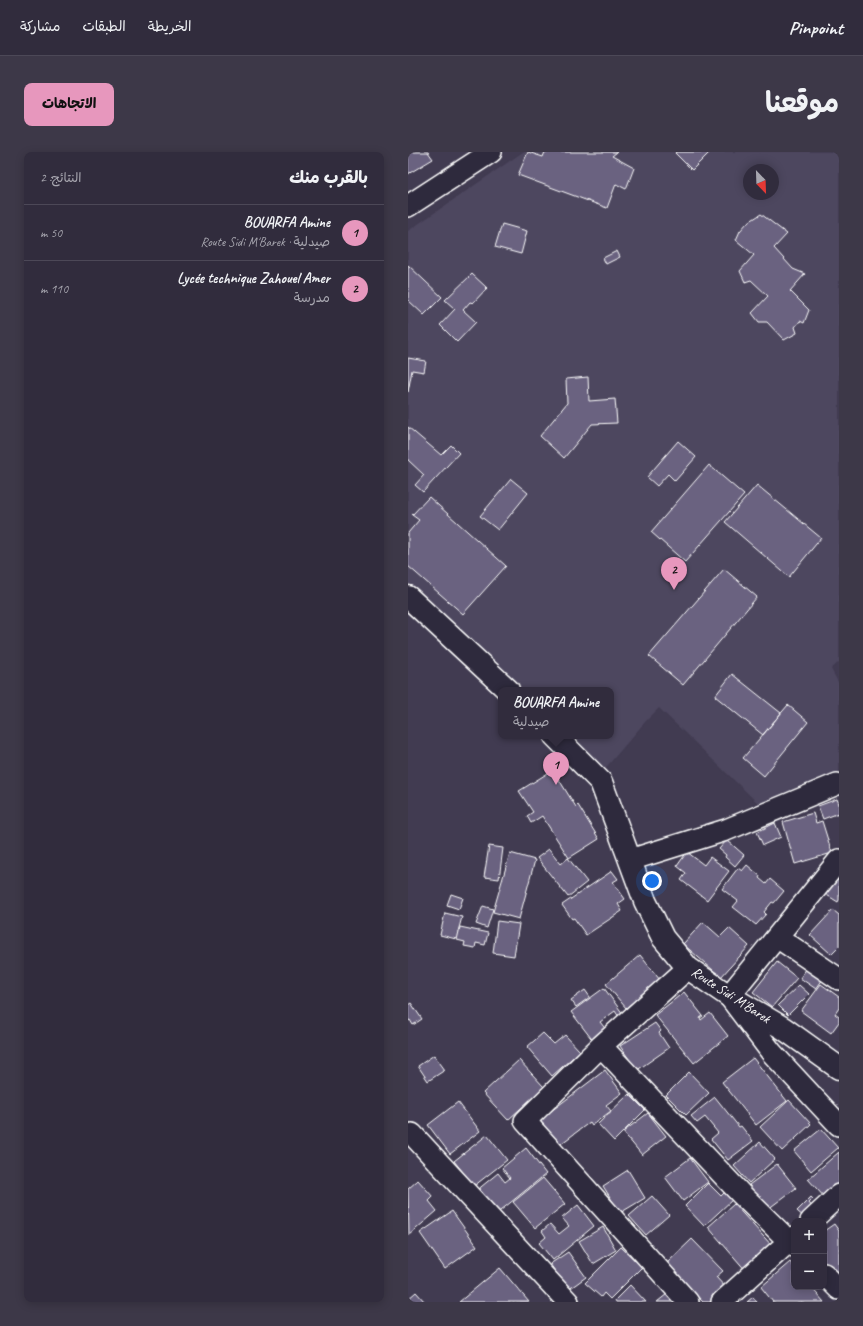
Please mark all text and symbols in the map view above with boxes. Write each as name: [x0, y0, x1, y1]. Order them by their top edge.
text: Pinpoint: [789, 16, 843, 40]
text: مشاركة: [20, 18, 60, 35]
text: الطبقات: [82, 18, 126, 35]
text: الخريطة: [148, 18, 191, 35]
button: الاتجاهات: [24, 83, 114, 126]
text: موقعنا: [765, 85, 839, 120]
north arrow: [743, 164, 779, 200]
text: بالقرب منك: [289, 167, 368, 188]
text: النتائج: 2: [40, 170, 82, 186]
text: BOUARFA Amine: [244, 213, 330, 232]
text: 50 m: [40, 225, 62, 241]
text: 1: [352, 225, 358, 241]
text: صيدلية · Route Sidi M'Barek: [200, 234, 330, 250]
text: Lycée technique Zahouel Amer: [177, 269, 330, 288]
text: 110 m: [40, 281, 68, 297]
text: 2: [352, 281, 358, 297]
text: مدرسة: [294, 290, 330, 306]
pin: 2: [661, 557, 687, 590]
popup: [498, 687, 614, 739]
text: BOUARFA Amine: [513, 693, 599, 712]
text: صيدلية: [513, 714, 549, 730]
pin: 1: [543, 752, 569, 785]
your location: [642, 871, 662, 891]
street label: Route Sidi M'Barek: [688, 963, 774, 1027]
map controls: [791, 1218, 827, 1290]
button: +: [791, 1218, 827, 1254]
button: −: [791, 1254, 827, 1290]

